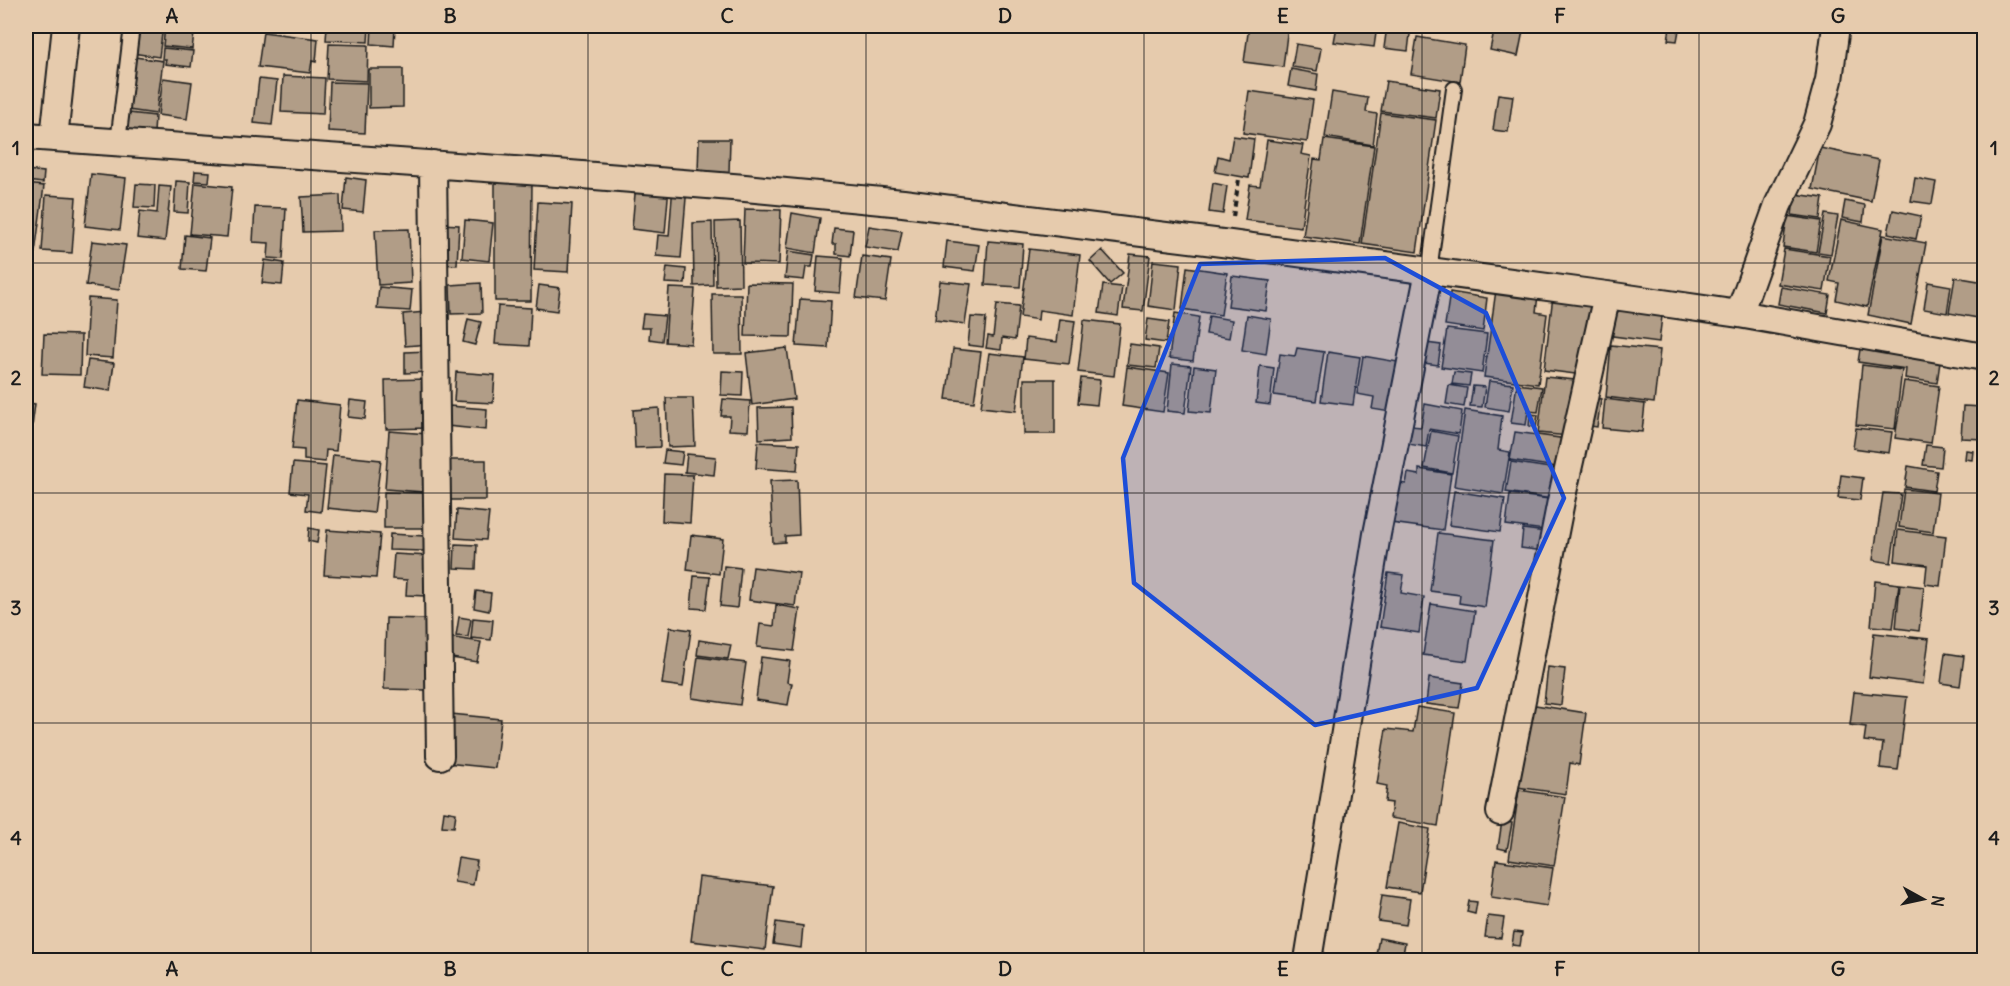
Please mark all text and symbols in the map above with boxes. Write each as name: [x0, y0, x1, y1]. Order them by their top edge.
text: A: [166, 3, 179, 28]
text: B: [443, 3, 457, 28]
text: C: [720, 3, 734, 28]
text: D: [998, 3, 1012, 28]
text: E: [1277, 3, 1289, 28]
text: F: [1554, 3, 1566, 28]
text: G: [1831, 3, 1845, 28]
text: 1: [12, 135, 20, 160]
text: 1: [1990, 135, 1998, 160]
text: 2: [11, 365, 22, 390]
text: 2: [1989, 365, 2000, 390]
text: 3: [10, 595, 22, 620]
text: 3: [1988, 595, 2000, 620]
text: 4: [10, 825, 22, 850]
text: 4: [1988, 825, 2000, 850]
north arrow: [1893, 869, 1953, 929]
text: N: [1927, 894, 1949, 908]
text: A: [166, 956, 179, 981]
text: B: [443, 956, 457, 981]
text: C: [720, 956, 734, 981]
text: D: [998, 956, 1012, 981]
text: E: [1277, 956, 1289, 981]
text: F: [1554, 956, 1566, 981]
text: G: [1831, 956, 1845, 981]

